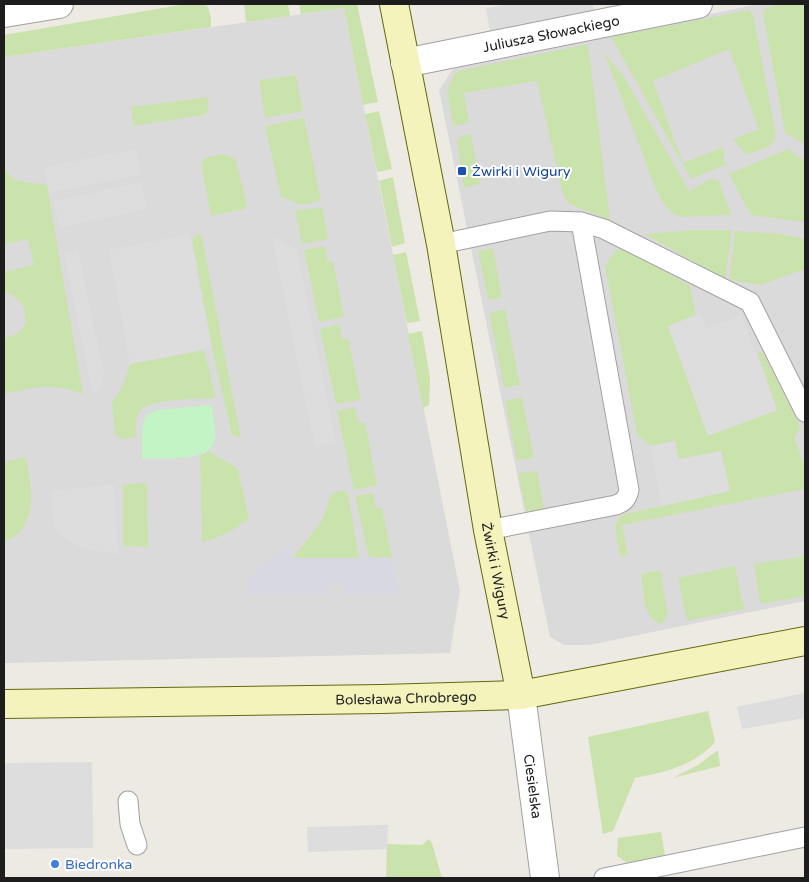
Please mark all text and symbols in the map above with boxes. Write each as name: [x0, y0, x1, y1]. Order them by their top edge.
street label: Juliusza Słowackiego: [481, 12, 621, 56]
place label: Żwirki i Wigury: [472, 163, 571, 180]
marker: Żwirki i Wigury: [456, 165, 468, 177]
street label: Żwirki i Wigury: [478, 521, 514, 621]
street label: Bolesława Chrobrego: [335, 688, 477, 708]
street label: Ciesielska: [520, 753, 546, 820]
place label: Biedronka: [65, 856, 132, 873]
marker: Biedronka: [49, 858, 61, 870]

